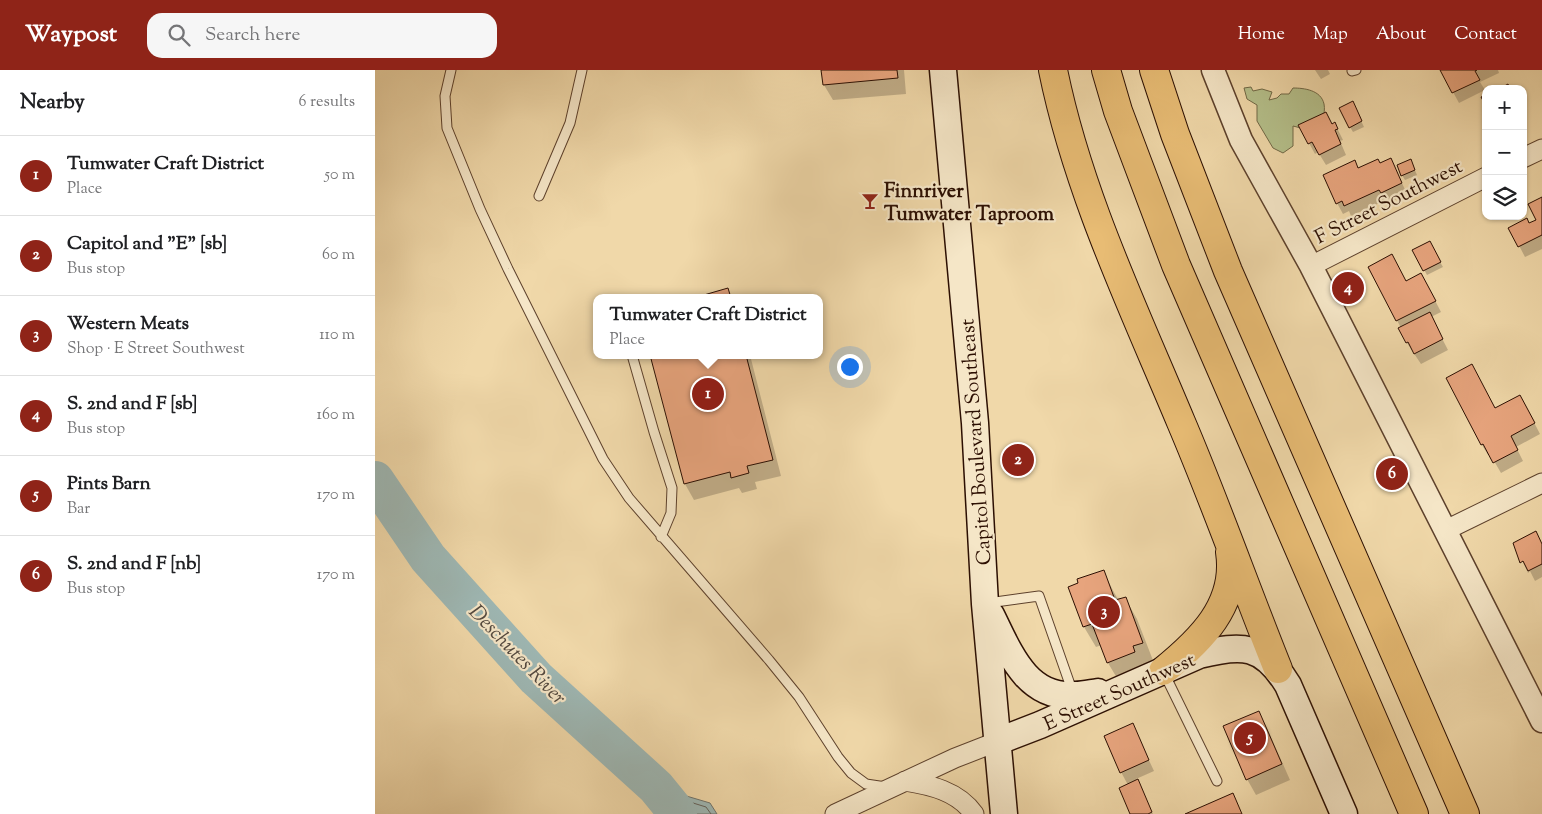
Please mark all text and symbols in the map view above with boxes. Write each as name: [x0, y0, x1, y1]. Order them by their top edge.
search box: [147, 13, 497, 58]
text: Waypost: [25, 18, 117, 52]
icon: search: [165, 21, 193, 49]
text: Search here: [205, 22, 300, 49]
text: Home: [1238, 22, 1285, 48]
text: Map: [1313, 22, 1348, 48]
text: About: [1376, 22, 1426, 48]
text: Contact: [1454, 22, 1517, 48]
map controls: [1482, 85, 1527, 220]
button: +: [1482, 85, 1527, 130]
text: Nearby: [20, 88, 85, 118]
text: 6 results: [299, 91, 355, 114]
button: −: [1482, 130, 1527, 175]
text: Tumwater Craft District: [67, 151, 264, 178]
street label: F Street Southwest: [1310, 153, 1468, 253]
text: 1: [33, 164, 39, 187]
text: 50 m: [324, 164, 355, 187]
button: layers: [1482, 175, 1527, 220]
text: Place: [67, 178, 102, 201]
place label: Finnriver Tumwater Taproom: [884, 178, 1054, 230]
bar icon: Finnriver Tumwater Taproom: [860, 191, 880, 211]
text: Capitol and "E" [sb]: [67, 231, 227, 258]
text: 2: [32, 244, 40, 267]
text: 60 m: [322, 244, 355, 267]
text: Bus stop: [67, 258, 125, 281]
pin: 4: [1332, 269, 1364, 307]
popup: [593, 294, 823, 359]
text: Tumwater Craft District: [610, 302, 806, 329]
text: Western Meats: [67, 311, 189, 338]
street label: Capitol Boulevard Southeast: [954, 317, 1001, 566]
text: 3: [33, 324, 39, 347]
text: 110 m: [319, 324, 355, 347]
text: Place: [610, 329, 645, 352]
text: Shop · E Street Southwest: [67, 338, 245, 361]
your location: [837, 354, 863, 380]
pin: 1: [692, 375, 724, 413]
text: S. 2nd and F [sb]: [67, 391, 197, 418]
text: 4: [32, 404, 40, 427]
text: 160 m: [317, 404, 355, 427]
text: Bus stop: [67, 418, 125, 441]
pin: 2: [1002, 441, 1034, 479]
pin: 6: [1376, 455, 1408, 493]
text: Pints Barn: [67, 471, 151, 498]
text: 5: [33, 484, 39, 507]
text: 170 m: [317, 484, 355, 507]
text: Bar: [67, 498, 90, 521]
text: S. 2nd and F [nb]: [67, 551, 201, 578]
text: 6: [32, 564, 40, 587]
text: 170 m: [317, 564, 355, 587]
text: Bus stop: [67, 578, 125, 601]
pin: 3: [1088, 593, 1120, 631]
water label: Deschutes River: [461, 599, 573, 713]
street label: E Street Southwest: [1039, 647, 1201, 740]
pin: 5: [1234, 719, 1266, 757]

